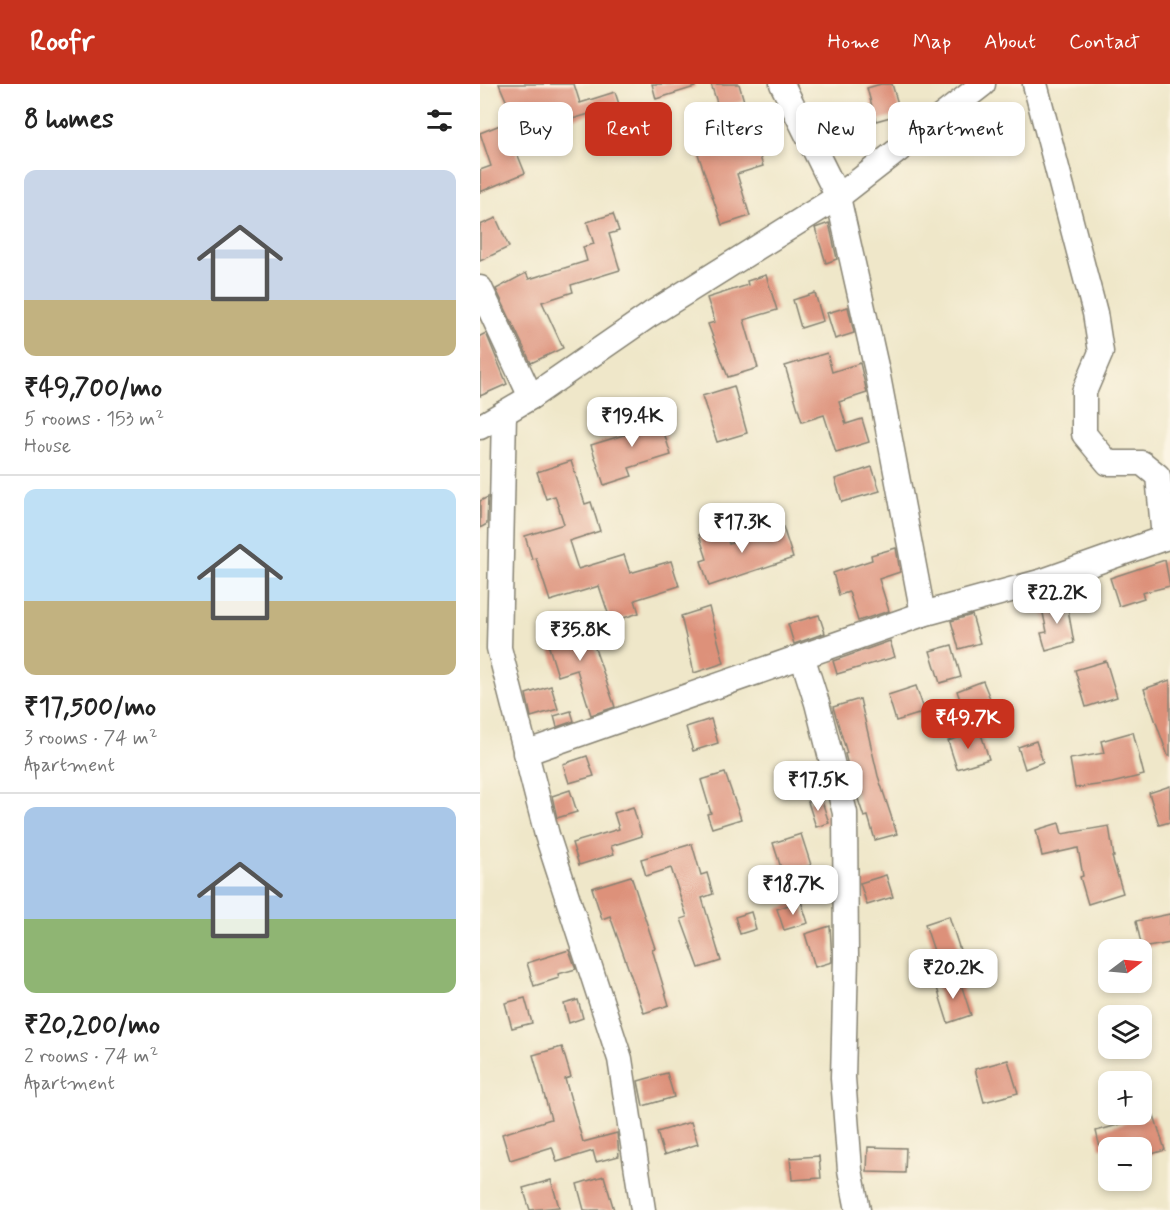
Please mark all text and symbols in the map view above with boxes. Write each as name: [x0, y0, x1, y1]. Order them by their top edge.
text: Roofr: [30, 24, 94, 61]
text: Home: [828, 28, 880, 56]
text: Map: [913, 28, 951, 56]
text: About: [984, 28, 1036, 56]
text: Contact: [1069, 28, 1140, 56]
chip: Buy: [498, 102, 573, 156]
chip: Rent: [585, 102, 672, 156]
chip: Filters: [684, 102, 784, 156]
chip: New: [796, 102, 876, 156]
chip: Apartment: [888, 102, 1025, 156]
text: 8 homes: [24, 103, 114, 137]
icon: filters: [423, 104, 456, 137]
icon: home: [186, 209, 294, 317]
text: ₹49,700/mo: [24, 372, 162, 406]
pin: ₹19.4K: [583, 397, 681, 448]
text: ₹19.4K: [601, 403, 663, 430]
text: 5 rooms · 153 m²: [24, 406, 164, 433]
text: House: [24, 433, 71, 460]
pin: ₹17.3K: [693, 503, 791, 554]
text: ₹17.3K: [713, 509, 771, 536]
icon: home: [186, 528, 294, 636]
pin: ₹22.2K: [1008, 574, 1106, 625]
text: ₹22.2K: [1027, 580, 1087, 607]
pin: ₹35.8K: [531, 611, 629, 662]
text: ₹35.8K: [550, 617, 610, 644]
text: ₹17,500/mo: [24, 691, 156, 725]
pin: ₹49.7K: [919, 699, 1017, 750]
text: ₹49.7K: [935, 705, 1001, 732]
text: 3 rooms · 74 m²: [24, 725, 158, 752]
text: Apartment: [24, 752, 115, 779]
pin: ₹17.5K: [769, 761, 867, 812]
text: ₹17.5K: [788, 767, 848, 794]
icon: home: [186, 846, 294, 954]
pin: ₹18.7K: [744, 865, 842, 916]
text: ₹18.7K: [762, 871, 824, 898]
north arrow: [1098, 939, 1152, 993]
map controls: [1098, 939, 1152, 1191]
pin: ₹20.2K: [904, 949, 1002, 1000]
text: ₹20.2K: [923, 955, 983, 982]
button: layers: [1098, 1005, 1152, 1059]
text: ₹20,200/mo: [24, 1009, 160, 1043]
text: 2 rooms · 74 m²: [24, 1043, 158, 1070]
text: Apartment: [24, 1070, 115, 1097]
button: +: [1098, 1071, 1152, 1125]
button: −: [1098, 1137, 1152, 1191]

